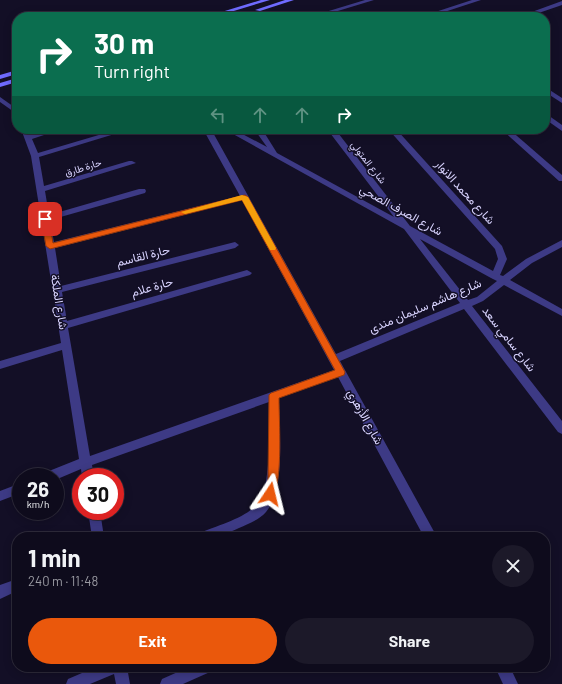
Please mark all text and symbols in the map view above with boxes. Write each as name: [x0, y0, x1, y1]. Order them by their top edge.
text: 30 m: [94, 26, 154, 60]
icon: right: [28, 28, 80, 80]
text: Turn right: [94, 60, 170, 82]
icon: left: [207, 104, 229, 126]
icon: ahead: [249, 104, 271, 126]
icon: ahead: [291, 104, 313, 126]
icon: right: [333, 104, 355, 126]
street label: شارع المتولي: [346, 138, 389, 188]
street label: شارع محمد الانوار: [430, 155, 498, 229]
street label: حارة طارق: [63, 156, 103, 179]
street label: شارع الصرف الصحي: [356, 181, 445, 241]
pin: [28, 202, 62, 236]
icon: arrive: [34, 208, 56, 230]
street label: حارة القاسم: [114, 242, 172, 270]
street label: شارع الملكة: [46, 273, 71, 331]
street label: حارة علام: [129, 273, 175, 301]
street label: شارع هاشم سليمان مندى: [366, 275, 484, 338]
street label: شارع سامي سعد: [477, 303, 540, 376]
street label: شارع الأزهري: [342, 387, 387, 448]
speed limit sign: 30: [72, 468, 124, 520]
position arrow: [249, 473, 291, 515]
text: 26: [27, 477, 49, 501]
text: km/h: [27, 498, 49, 510]
text: 1 min: [28, 543, 81, 572]
button: close: [492, 545, 534, 587]
text: 240 m · 11:48: [28, 573, 98, 589]
button: Exit: [28, 618, 277, 664]
button: Share: [285, 618, 534, 664]

